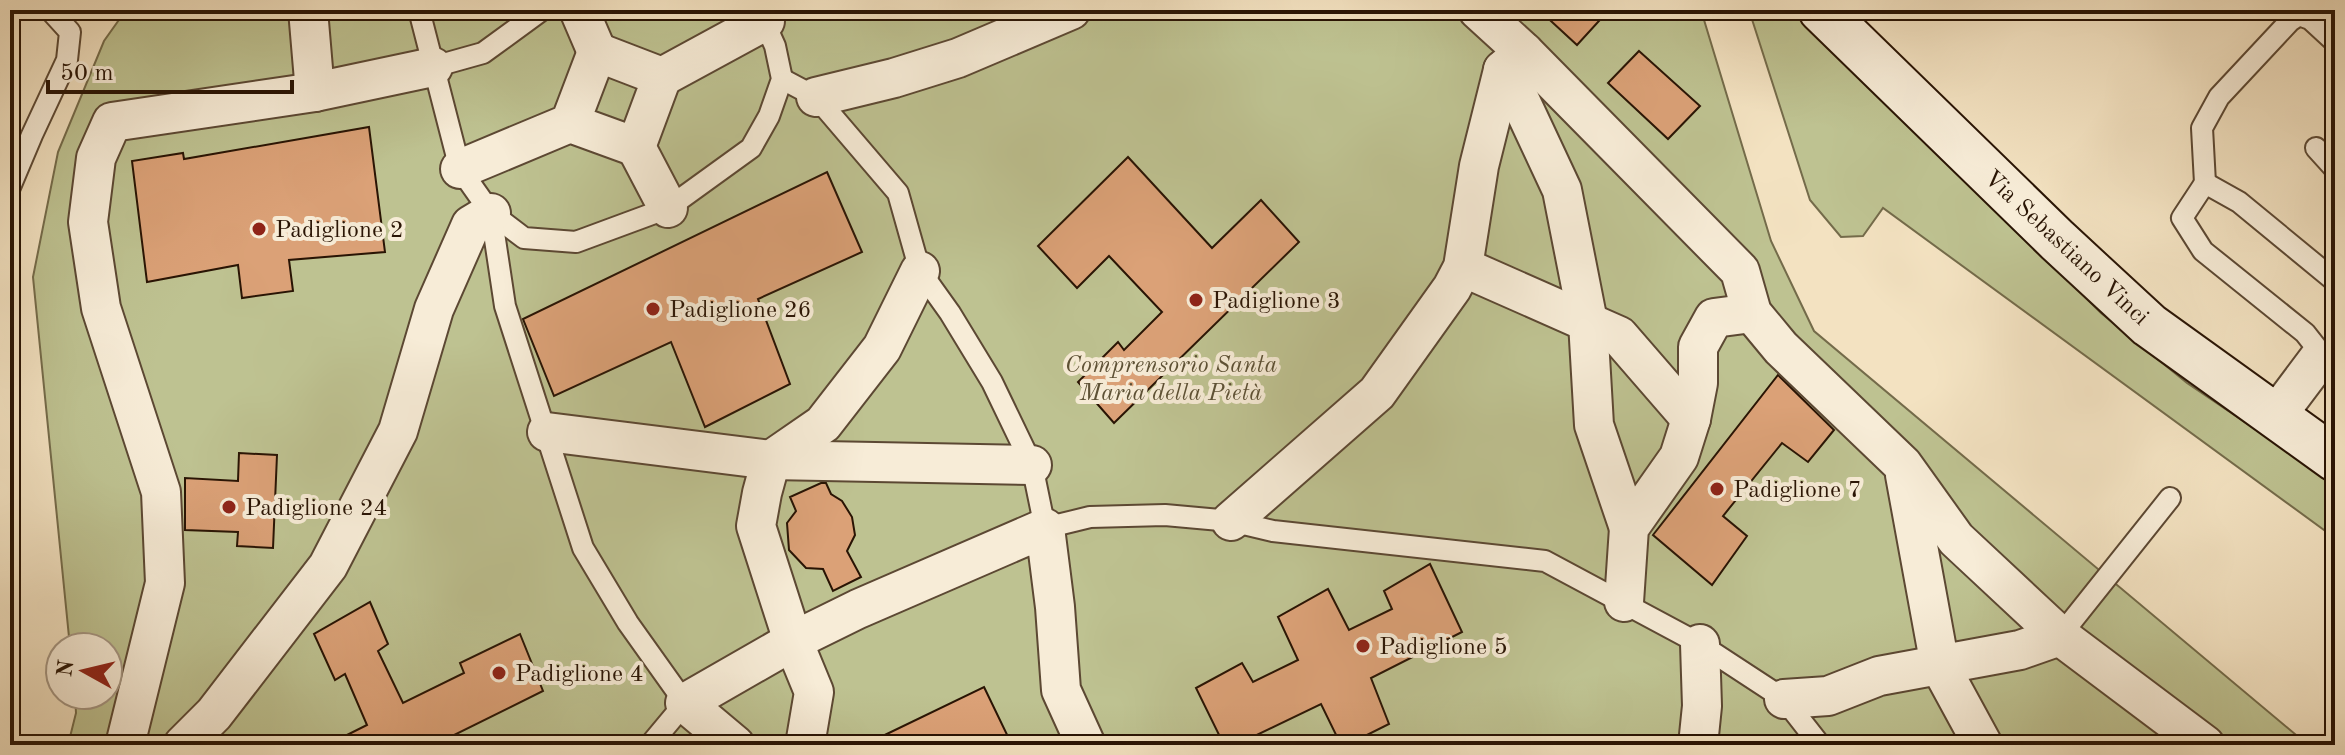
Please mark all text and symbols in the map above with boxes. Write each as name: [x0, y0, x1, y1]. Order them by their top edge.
scale bar: [48, 44, 292, 94]
text: 50 m: [60, 62, 114, 86]
street label: Via Sebastiano Vinci: [1979, 166, 2153, 331]
place label: Padiglione 2: [275, 219, 404, 243]
marker: Padiglione 2: [250, 220, 268, 238]
place label: Padiglione 3: [1212, 290, 1341, 314]
marker: Padiglione 3: [1187, 291, 1205, 309]
place label: Padiglione 26: [669, 299, 812, 323]
marker: Padiglione 26: [644, 300, 662, 318]
park label: Comprensorio Santa Maria della Pietà: [1065, 354, 1277, 406]
place label: Padiglione 7: [1733, 479, 1862, 503]
marker: Padiglione 7: [1708, 480, 1726, 498]
place label: Padiglione 24: [245, 497, 388, 521]
marker: Padiglione 24: [220, 498, 238, 516]
north arrow: [44, 631, 124, 711]
place label: Padiglione 5: [1379, 636, 1508, 660]
marker: Padiglione 5: [1354, 637, 1372, 655]
text: N: [54, 658, 78, 678]
place label: Padiglione 4: [515, 663, 644, 687]
marker: Padiglione 4: [490, 664, 508, 682]

